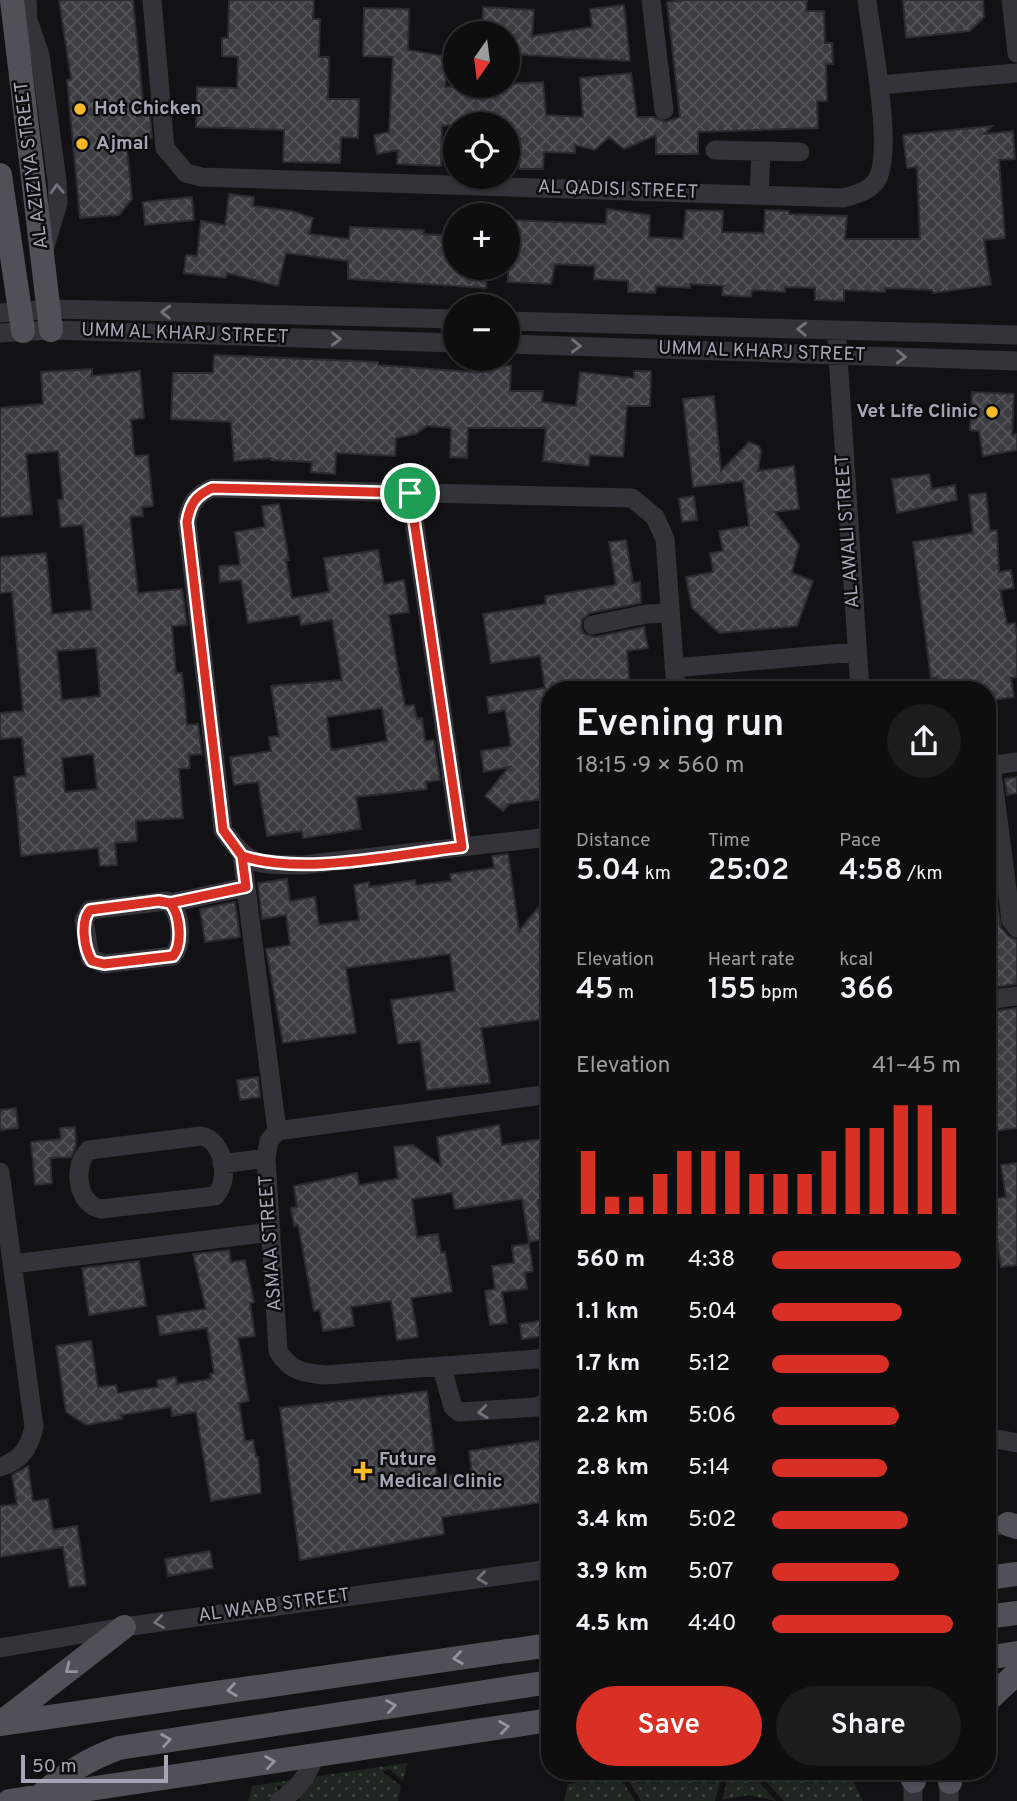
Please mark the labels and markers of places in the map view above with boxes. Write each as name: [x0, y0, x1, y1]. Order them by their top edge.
place label: Hot Chicken: [94, 97, 202, 121]
marker: Hot Chicken: [72, 101, 88, 117]
place label: Ajmal: [96, 132, 149, 156]
marker: Ajmal: [74, 136, 90, 152]
place label: Vet Life Clinic: [856, 400, 978, 424]
marker: Vet Life Clinic: [984, 404, 1000, 420]
pin: [380, 463, 440, 523]
place label: Future Medical Clinic: [379, 1448, 503, 1494]
marker: Future Medical Clinic: [353, 1461, 373, 1481]

